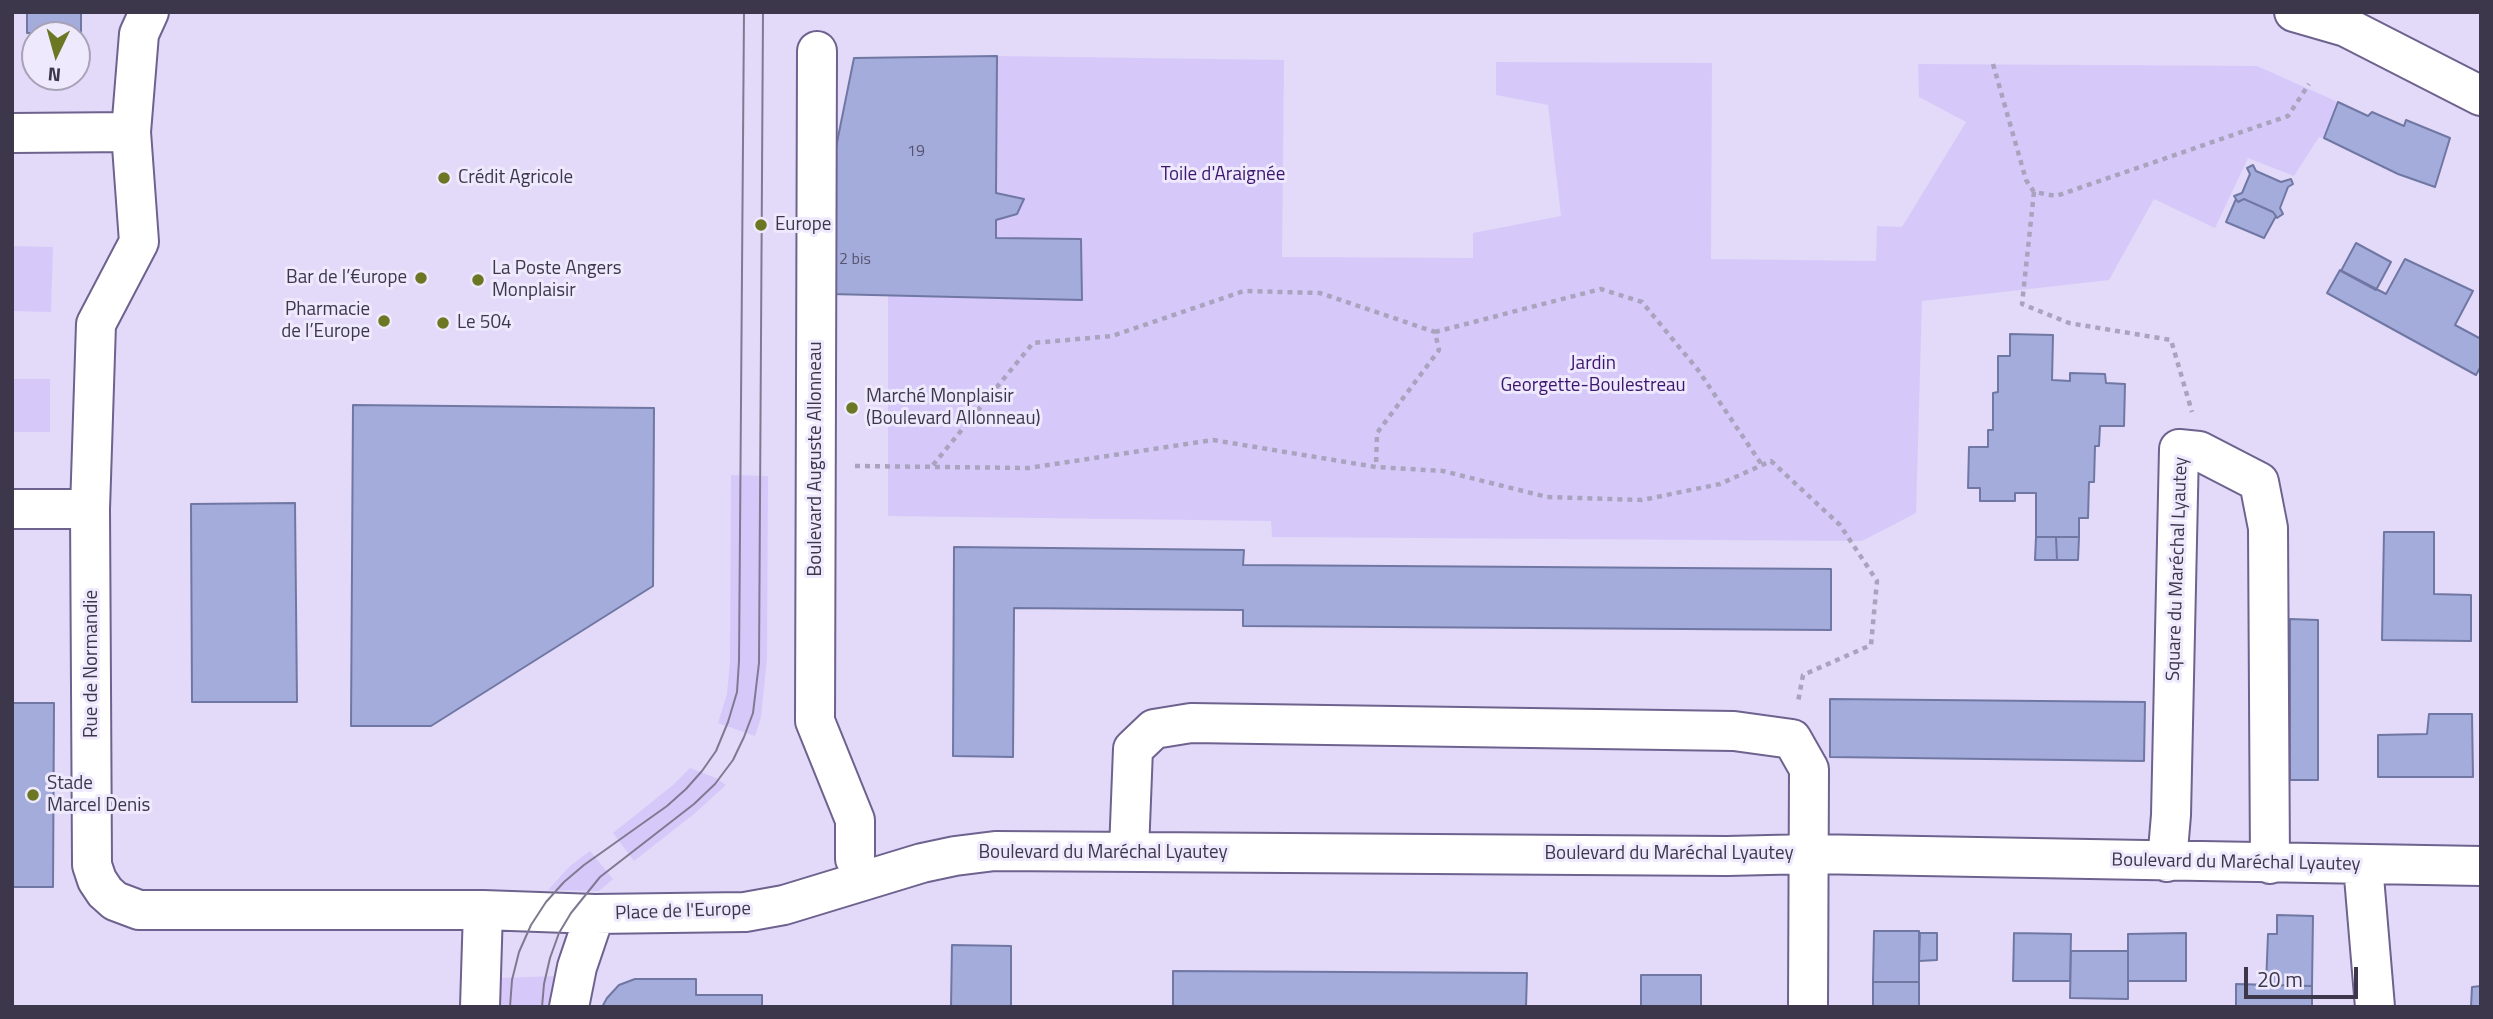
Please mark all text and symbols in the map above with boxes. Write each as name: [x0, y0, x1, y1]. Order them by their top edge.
north arrow: [21, 21, 91, 91]
text: N: [46, 60, 62, 90]
house number: 19: [907, 142, 925, 162]
park label: Toile d'Araignée: [1161, 164, 1285, 186]
place label: Crédit Agricole: [458, 167, 573, 189]
marker: Crédit Agricole: [436, 170, 452, 186]
place label: Europe: [775, 214, 831, 236]
marker: Europe: [753, 217, 769, 233]
house number: 2 bis: [839, 250, 871, 270]
place label: La Poste Angers Monplaisir: [492, 258, 622, 302]
place label: Bar de l’€urope: [286, 267, 407, 289]
marker: Bar de l’€urope: [413, 270, 429, 286]
marker: La Poste Angers Monplaisir: [470, 272, 486, 288]
place label: Pharmacie de l’Europe: [281, 299, 370, 343]
place label: Le 504: [457, 312, 512, 334]
marker: Pharmacie de l’Europe: [376, 313, 392, 329]
marker: Le 504: [435, 315, 451, 331]
street label: Boulevard Auguste Allonneau: [805, 341, 827, 577]
park label: Jardin Georgette-Boulestreau: [1500, 353, 1686, 397]
place label: Marché Monplaisir (Boulevard Allonneau): [866, 386, 1040, 430]
marker: Marché Monplaisir (Boulevard Allonneau): [844, 400, 860, 416]
street label: Square du Maréchal Lyautey: [2163, 456, 2193, 682]
street label: Rue de Normandie: [81, 590, 103, 738]
place label: Stade Marcel Denis: [47, 773, 150, 817]
marker: Stade Marcel Denis: [25, 787, 41, 803]
street label: Boulevard du Maréchal Lyautey: [978, 842, 1228, 864]
street label: Boulevard du Maréchal Lyautey: [1544, 843, 1794, 865]
street label: Boulevard du Maréchal Lyautey: [2111, 849, 2361, 877]
street label: Place de l'Europe: [615, 898, 751, 926]
scale bar: [2248, 953, 2362, 997]
text: 20 m: [2257, 963, 2303, 995]

